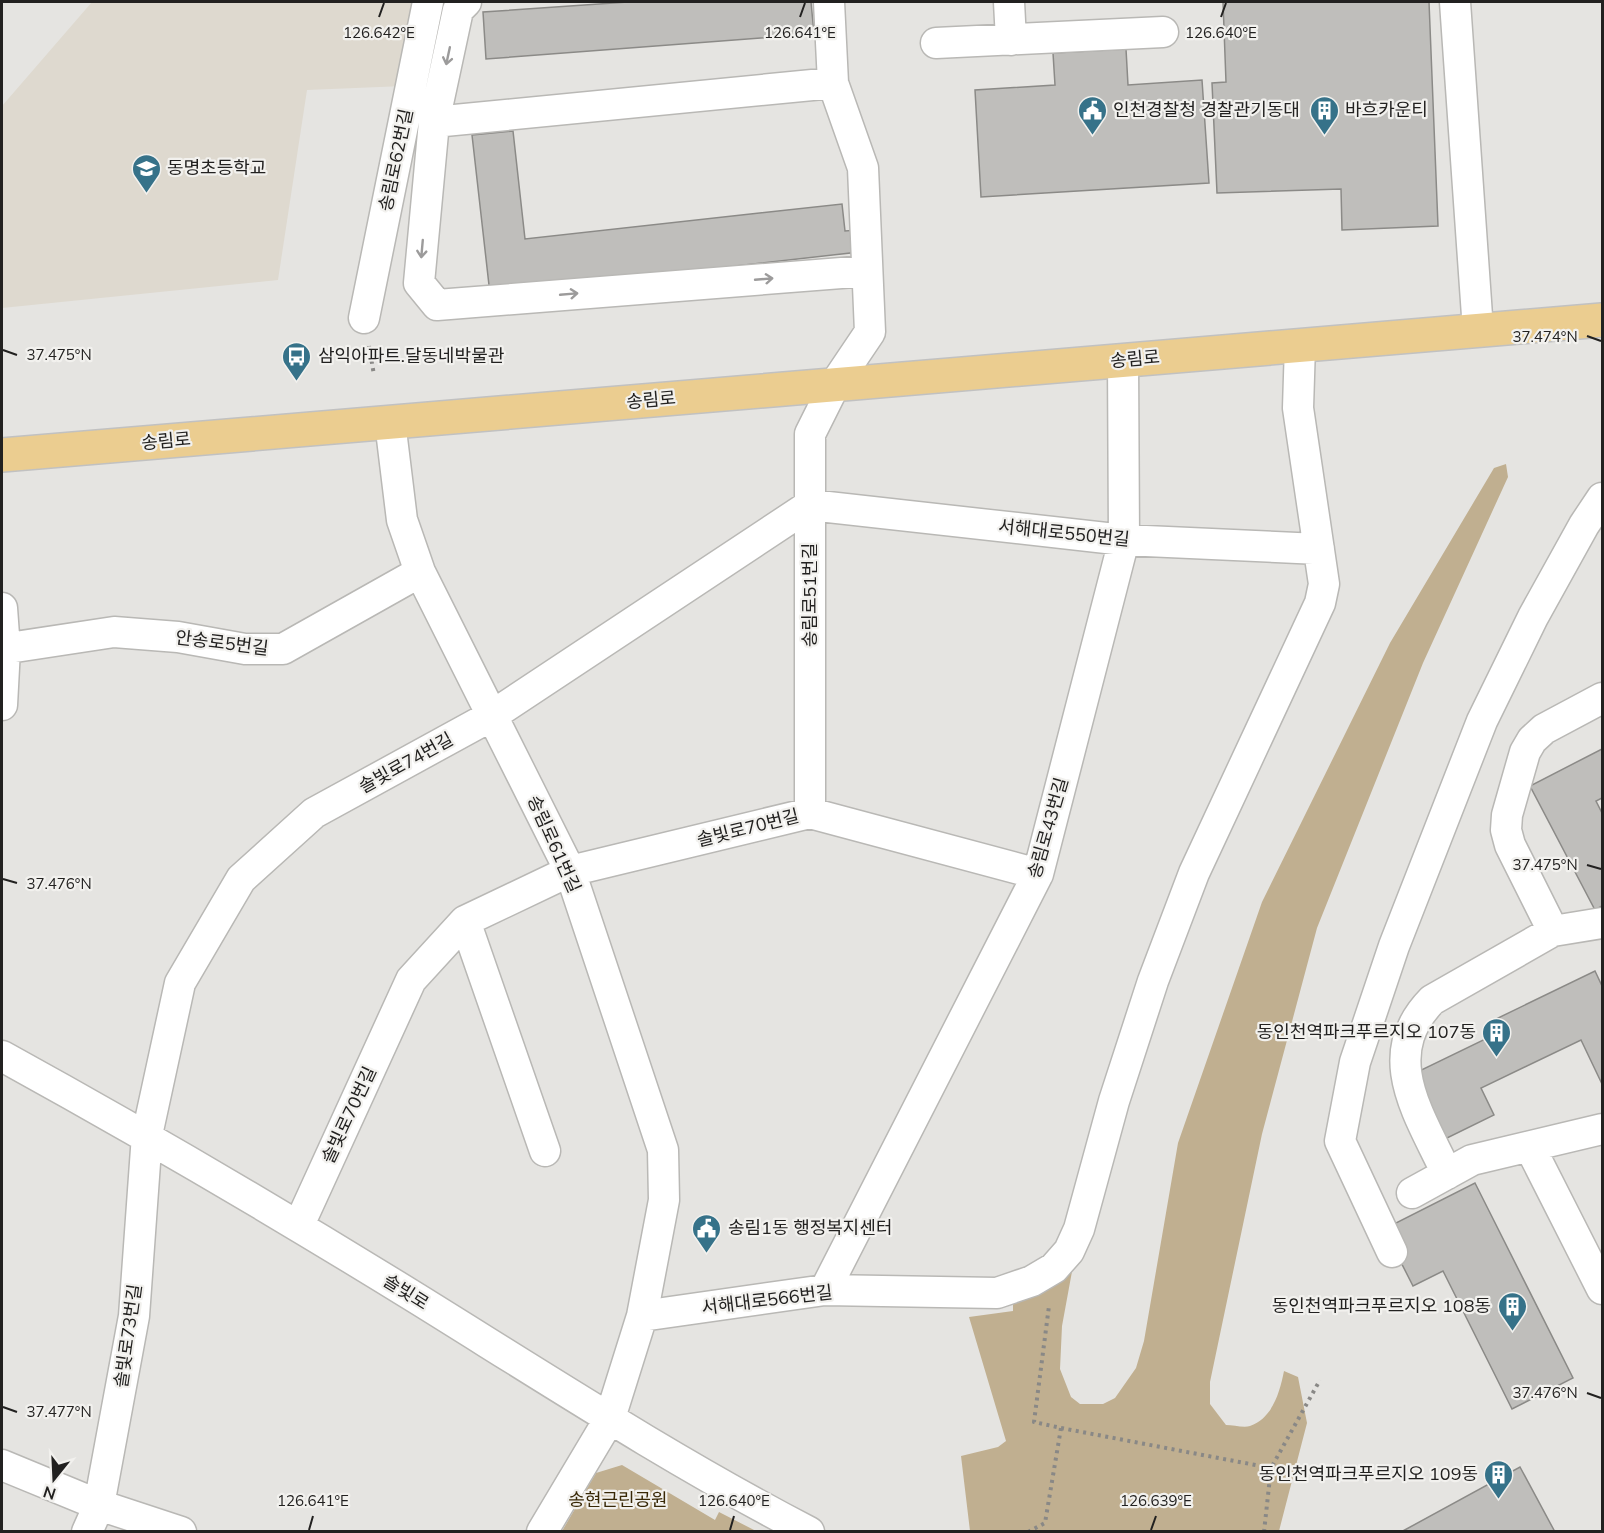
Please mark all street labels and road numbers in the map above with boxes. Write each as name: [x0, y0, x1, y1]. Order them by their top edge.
street label: 송림로62번길: [373, 106, 418, 213]
street label: 송림로: [1109, 345, 1161, 372]
street label: 송림로: [625, 386, 677, 413]
street label: 송림로: [140, 427, 192, 454]
street label: 서해대로550번길: [997, 514, 1131, 551]
street label: 송림로51번길: [798, 543, 821, 647]
street label: 안송로5번길: [174, 625, 270, 660]
street label: 솔빛로74번길: [355, 727, 457, 798]
street label: 송림로43번길: [1022, 775, 1073, 881]
street label: 송림로61번길: [523, 791, 586, 896]
street label: 솔빛로70번길: [694, 804, 801, 851]
street label: 솔빛로70번길: [316, 1063, 381, 1167]
street label: 솔빛로: [379, 1269, 433, 1314]
street label: 서해대로566번길: [700, 1280, 834, 1319]
street label: 솔빛로73번길: [109, 1283, 146, 1389]

